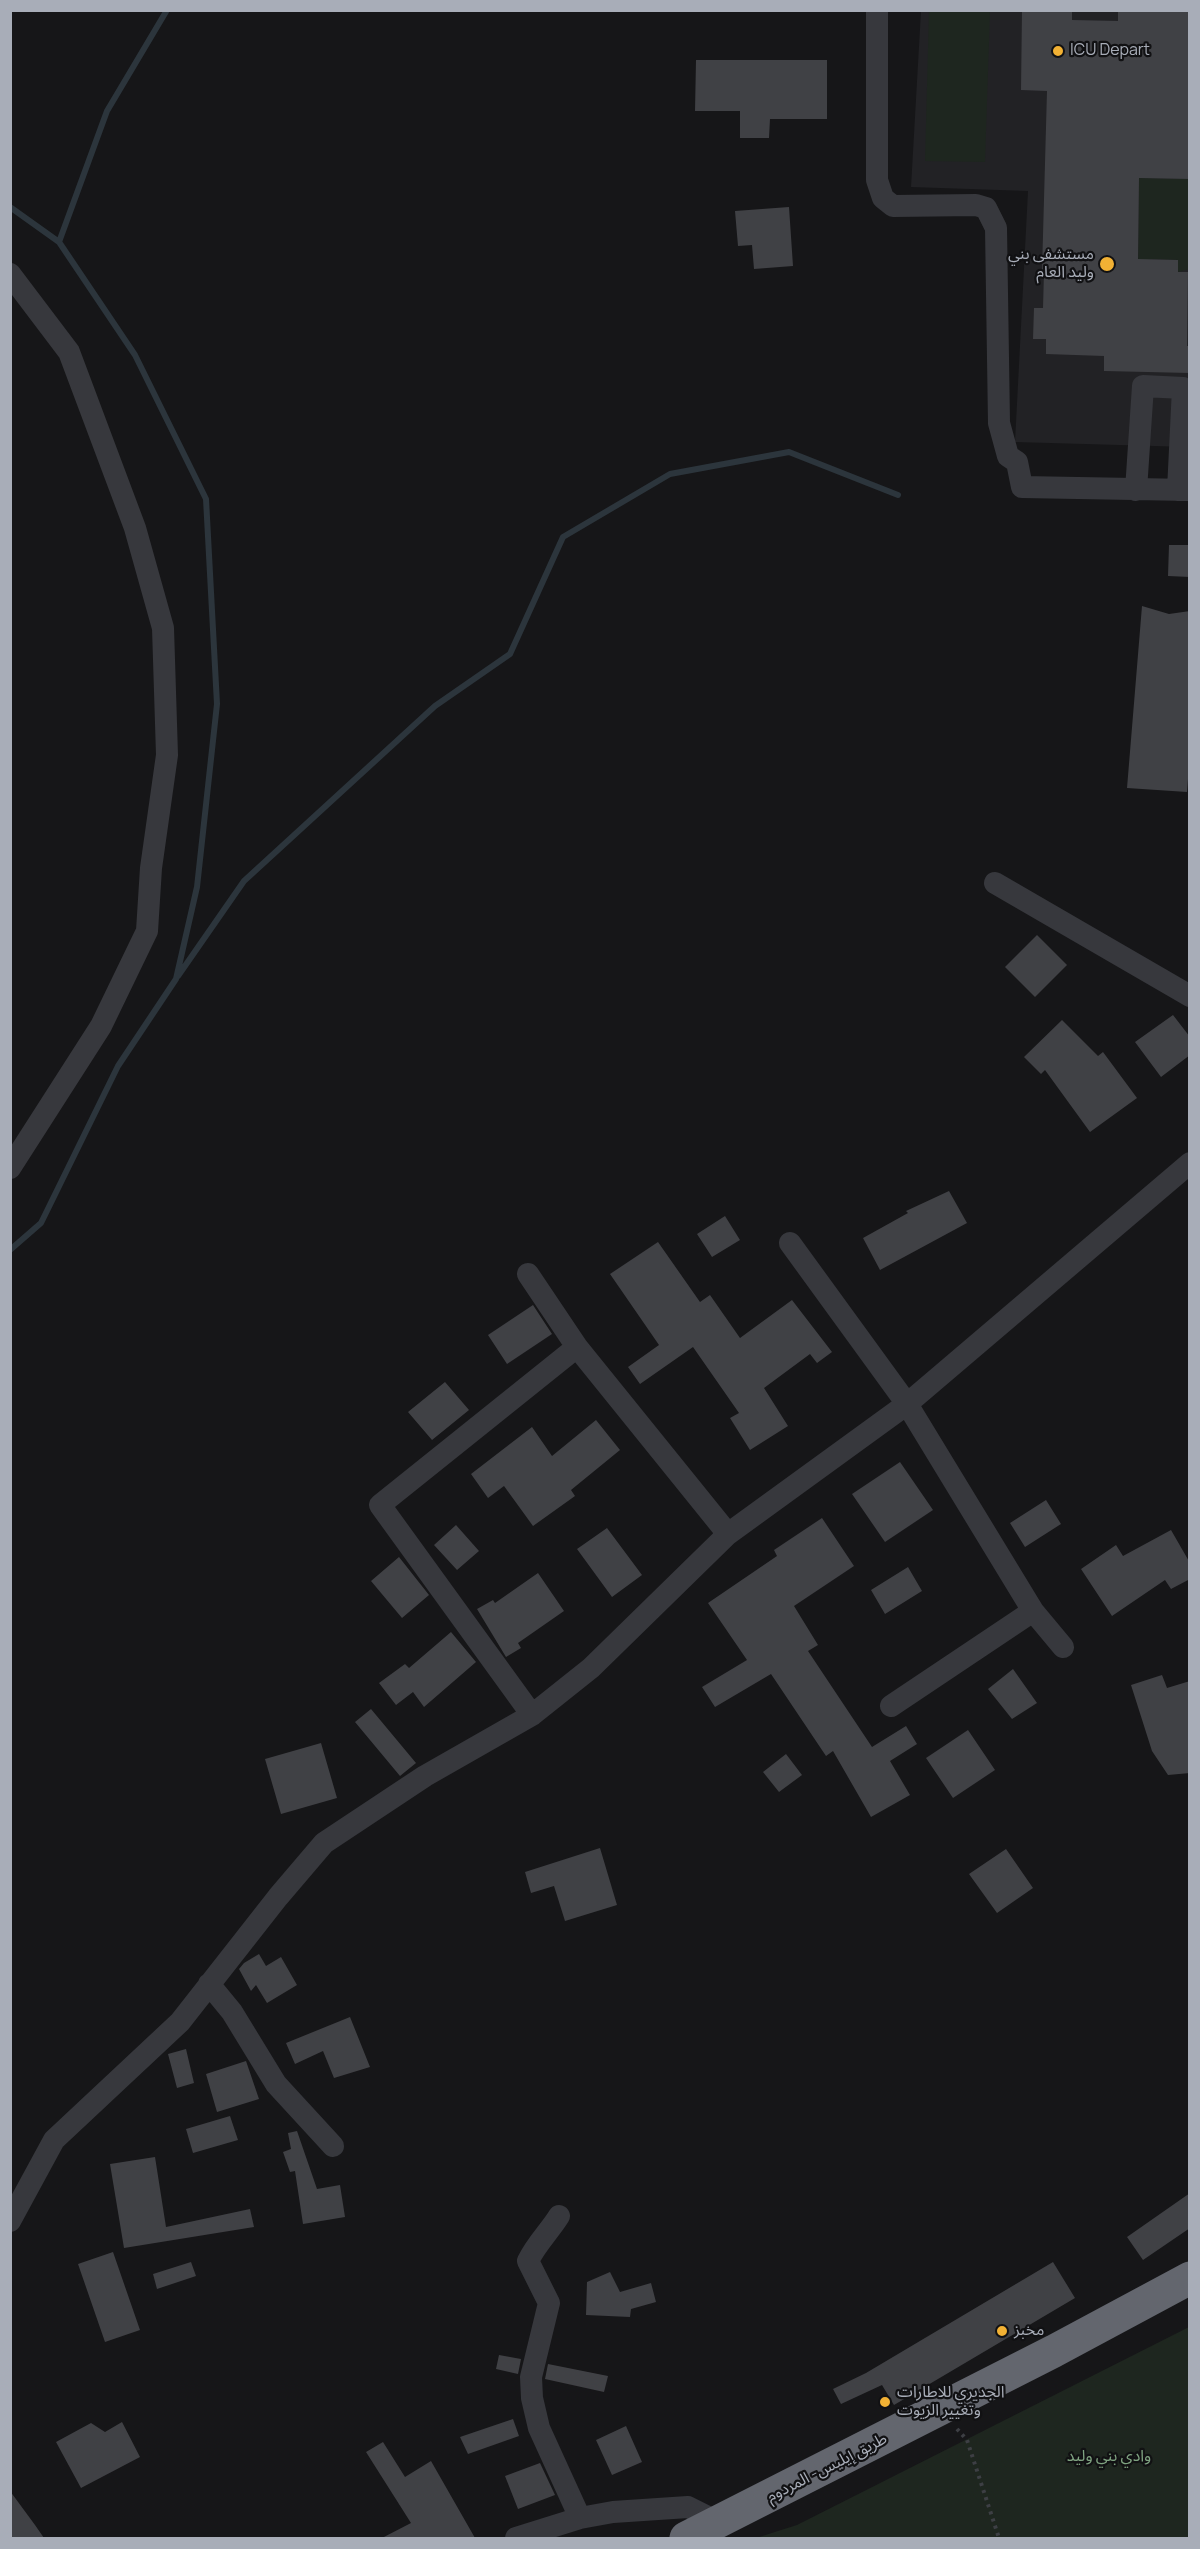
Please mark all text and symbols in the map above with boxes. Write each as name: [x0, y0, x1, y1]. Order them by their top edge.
place label: ICU Depart: [1070, 41, 1150, 61]
marker: ICU Depart: [1051, 44, 1065, 58]
place label: مستشفى بني وليد العام: [1008, 245, 1094, 283]
marker: مستشفى بني وليد العام: [1098, 255, 1116, 273]
place label: مخبز: [1014, 2321, 1044, 2341]
marker: مخبز: [995, 2324, 1009, 2338]
place label: الجديري للاطارات وتغيير الزيوت: [897, 2383, 1005, 2421]
marker: الجديري للاطارات وتغيير الزيوت: [878, 2395, 892, 2409]
street label: طريق إيليس- المردوم: [764, 2429, 890, 2507]
park label: وادي بني وليد: [1067, 2447, 1151, 2467]

